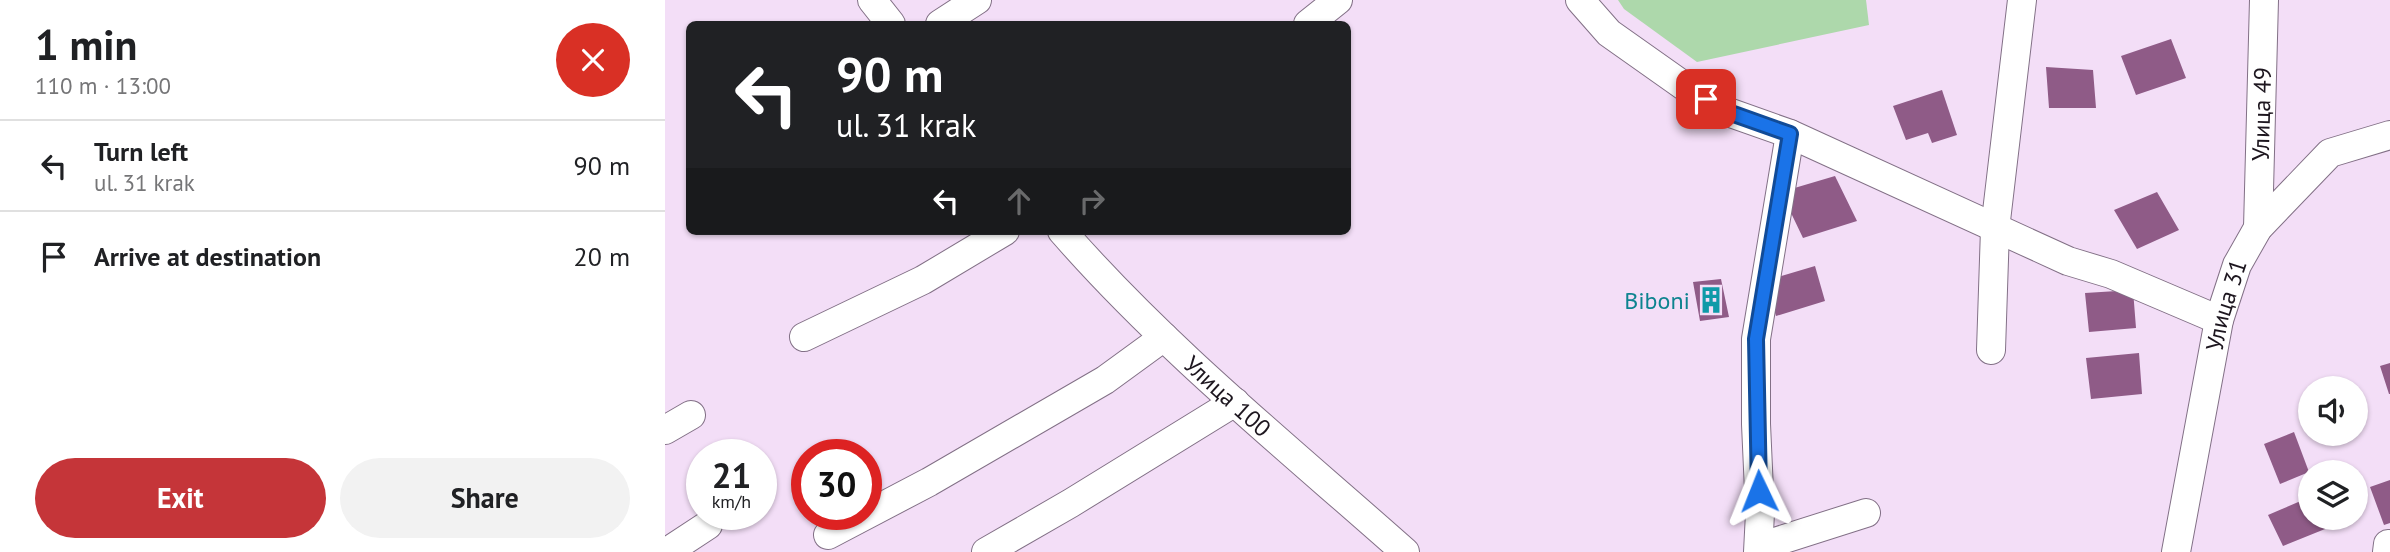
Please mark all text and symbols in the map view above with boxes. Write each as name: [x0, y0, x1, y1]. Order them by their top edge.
text: 1 min: [35, 17, 137, 72]
button: close: [556, 23, 630, 97]
text: 90 m: [836, 42, 943, 106]
icon: left: [721, 49, 812, 140]
street label: Улица 49: [2244, 67, 2278, 161]
pin: [1676, 69, 1736, 129]
text: 110 m · 13:00: [35, 71, 171, 100]
icon: arrive: [1687, 80, 1725, 118]
text: ul. 31 krak: [836, 104, 976, 146]
text: Turn left: [94, 135, 188, 168]
icon: left: [35, 147, 73, 185]
text: 90 m: [574, 149, 630, 182]
text: ul. 31 krak: [94, 168, 195, 197]
icon: left: [927, 182, 965, 220]
icon: ahead: [1000, 182, 1038, 220]
icon: right: [1073, 182, 1111, 220]
icon: arrive: [35, 238, 73, 276]
text: Arrive at destination: [94, 240, 321, 273]
text: 20 m: [574, 240, 630, 273]
street label: Улица 31: [2198, 255, 2253, 353]
place label: Biboni: [1624, 285, 1690, 316]
building icon: Biboni: [1696, 285, 1726, 315]
street label: Улица 100: [1178, 349, 1278, 443]
map controls: [2298, 376, 2368, 530]
button: sound: [2298, 376, 2368, 446]
speed limit sign: 30: [791, 439, 882, 530]
text: 21: [712, 452, 751, 498]
position arrow: [1722, 454, 1796, 528]
button: Exit: [35, 458, 326, 538]
button: Share: [340, 458, 630, 538]
button: layers: [2298, 460, 2368, 530]
text: km/h: [712, 490, 751, 513]

